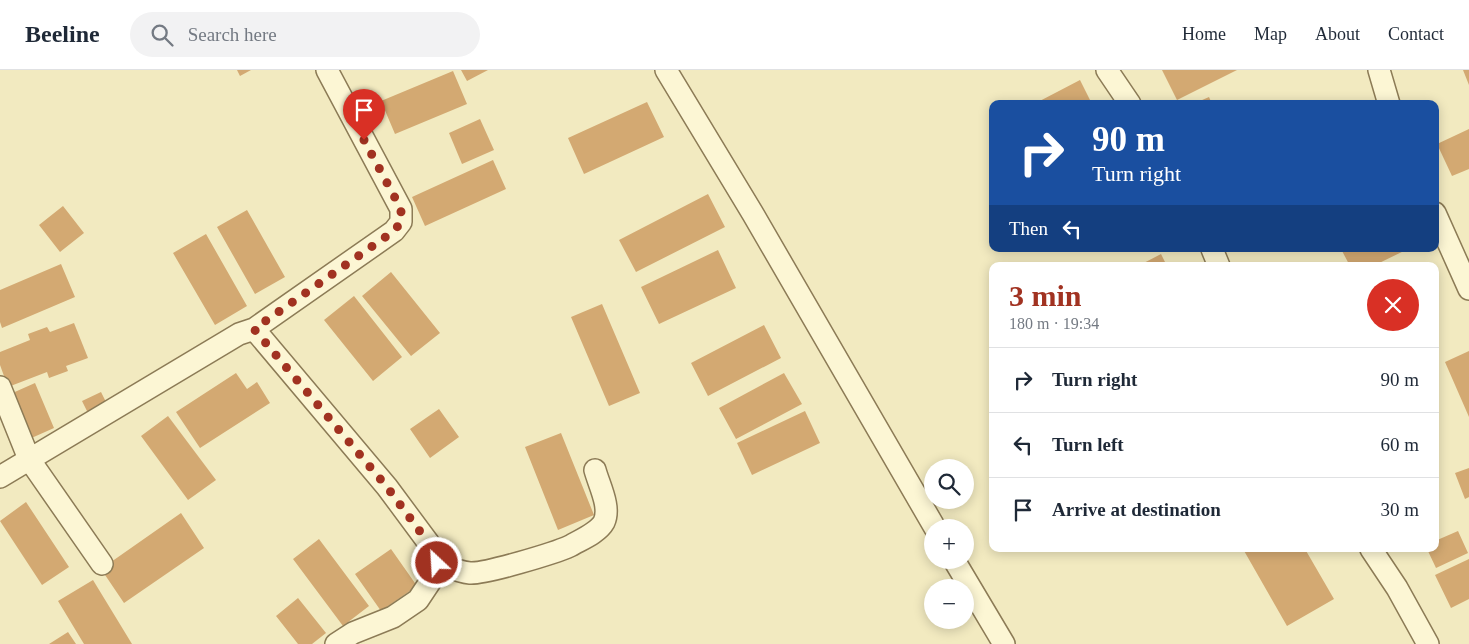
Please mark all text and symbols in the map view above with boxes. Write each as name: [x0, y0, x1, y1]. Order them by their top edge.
search box: [130, 12, 480, 57]
text: Beeline: [25, 21, 100, 47]
icon: search: [148, 21, 176, 49]
text: Search here: [188, 24, 277, 45]
text: Home: [1182, 24, 1226, 44]
text: Map: [1254, 24, 1287, 44]
text: About: [1315, 24, 1360, 44]
text: Contact: [1388, 24, 1444, 44]
pin: [343, 89, 385, 140]
icon: arrive: [350, 96, 378, 124]
icon: right: [1009, 120, 1074, 185]
text: 90 m: [1092, 120, 1165, 159]
text: Turn right: [1092, 161, 1181, 186]
icon: left: [1058, 215, 1086, 243]
text: Then: [1009, 218, 1048, 239]
text: 3 min: [1009, 279, 1082, 312]
button: close: [1367, 279, 1419, 331]
text: 180 m · 19:34: [1009, 315, 1099, 332]
icon: right: [1009, 366, 1037, 394]
text: Turn right: [1052, 369, 1137, 390]
text: 90 m: [1380, 369, 1419, 390]
icon: left: [1009, 431, 1037, 459]
text: Turn left: [1052, 434, 1124, 455]
text: 60 m: [1380, 434, 1419, 455]
map controls: [924, 459, 974, 629]
button: search: [924, 459, 974, 509]
icon: arrive: [1009, 496, 1037, 524]
text: Arrive at destination: [1052, 499, 1221, 520]
text: 30 m: [1380, 499, 1419, 520]
button: +: [924, 519, 974, 569]
position arrow: [410, 536, 462, 588]
button: −: [924, 579, 974, 629]

